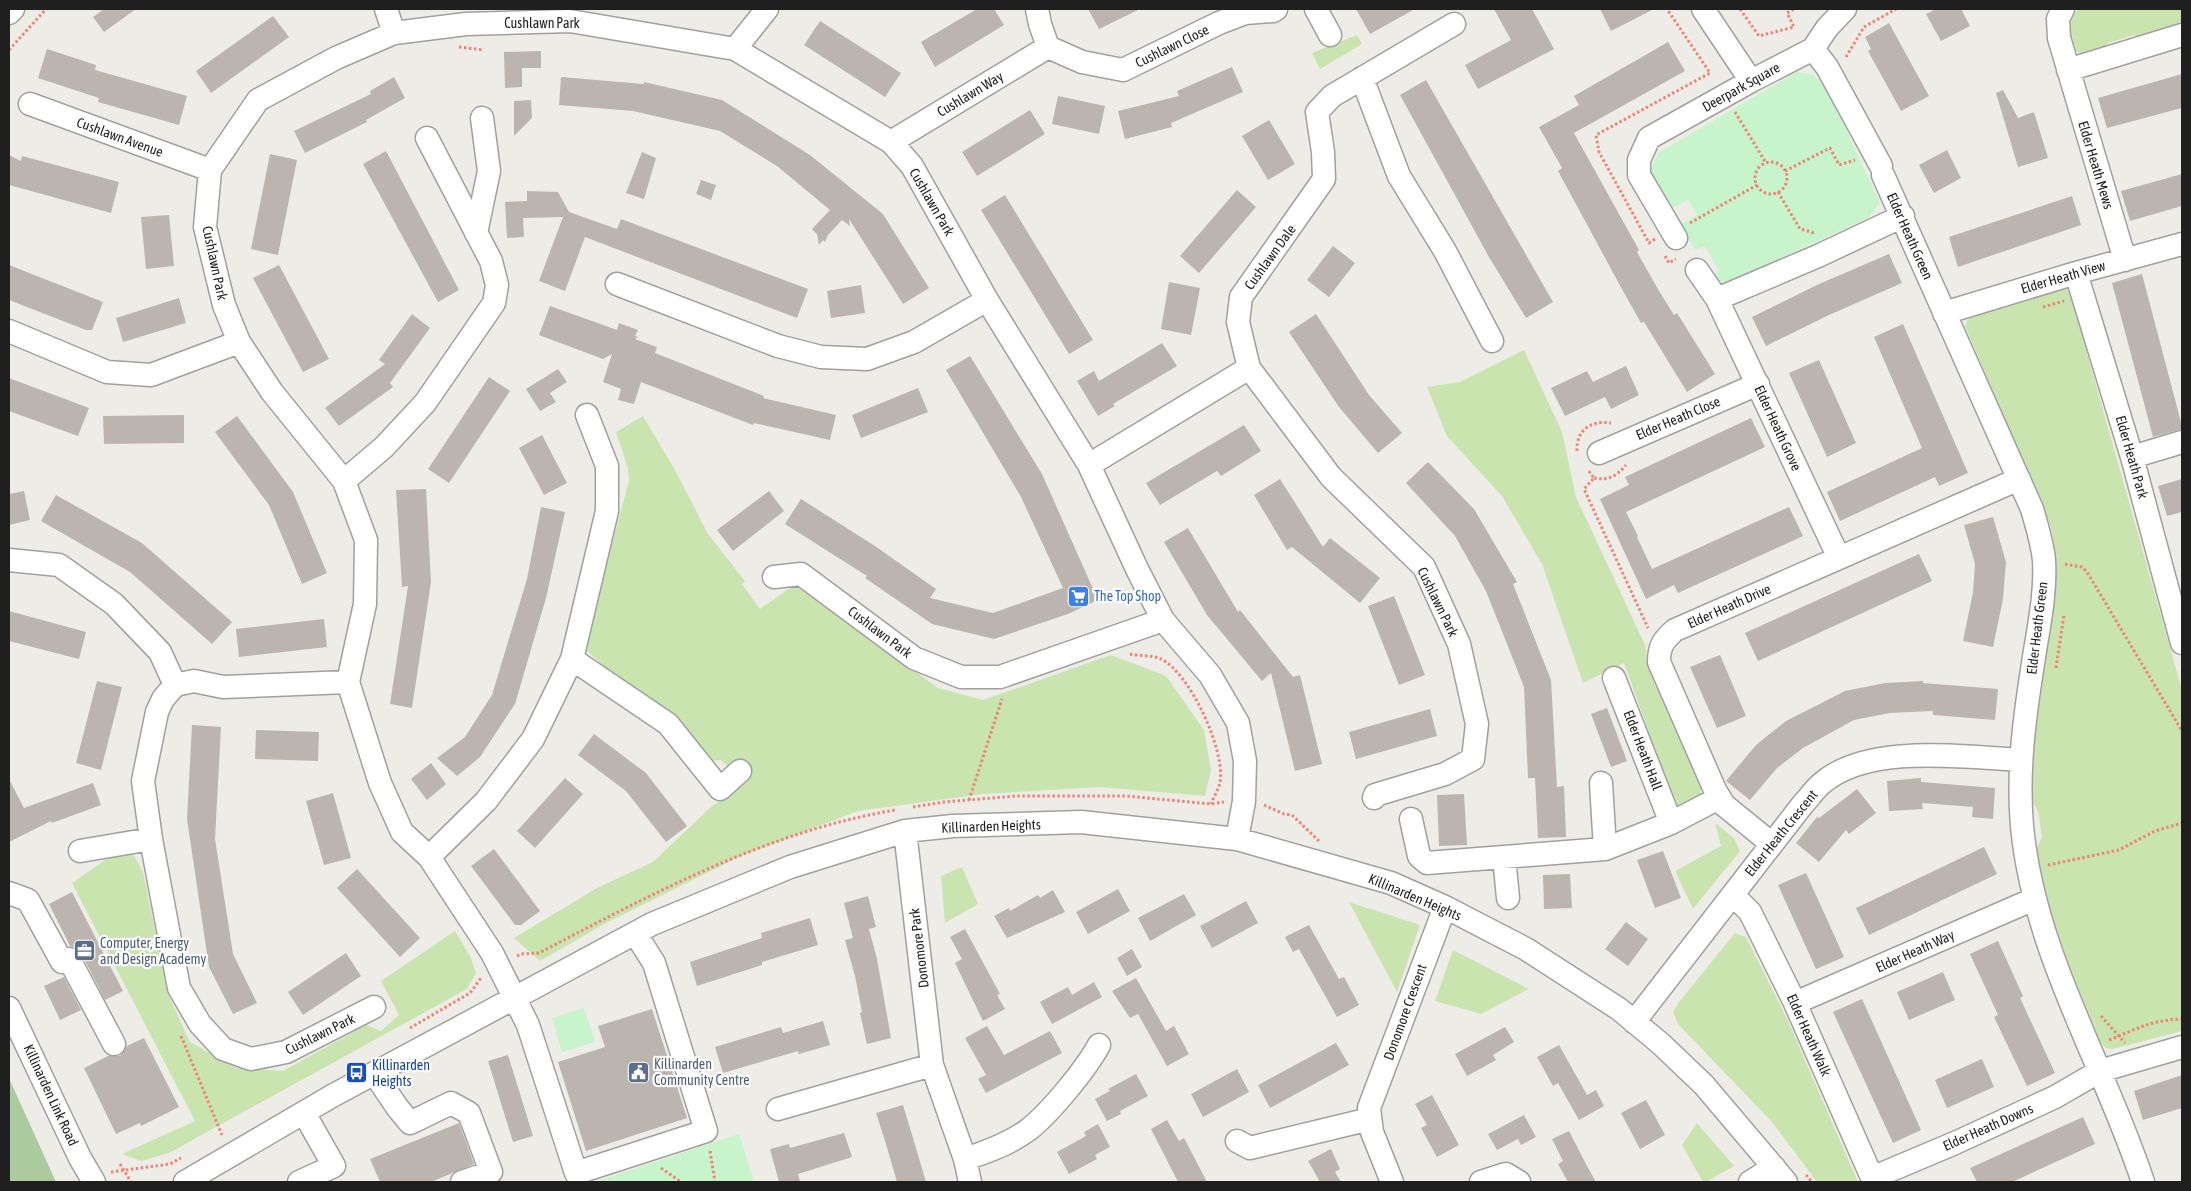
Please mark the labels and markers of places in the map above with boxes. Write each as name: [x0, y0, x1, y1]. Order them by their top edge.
supermarket icon: The Top Shop: [1066, 584, 1090, 608]
place label: The Top Shop: [1094, 588, 1162, 604]
place label: Computer, Energy and Design Academy: [100, 935, 207, 967]
office icon: Computer, Energy and Design Academy: [72, 939, 96, 963]
place label: Killinarden Community Centre: [654, 1056, 750, 1088]
place label: Killinarden Heights: [372, 1057, 430, 1089]
public building icon: Killinarden Community Centre: [626, 1060, 650, 1084]
bus stop icon: Killinarden Heights: [344, 1061, 368, 1085]

